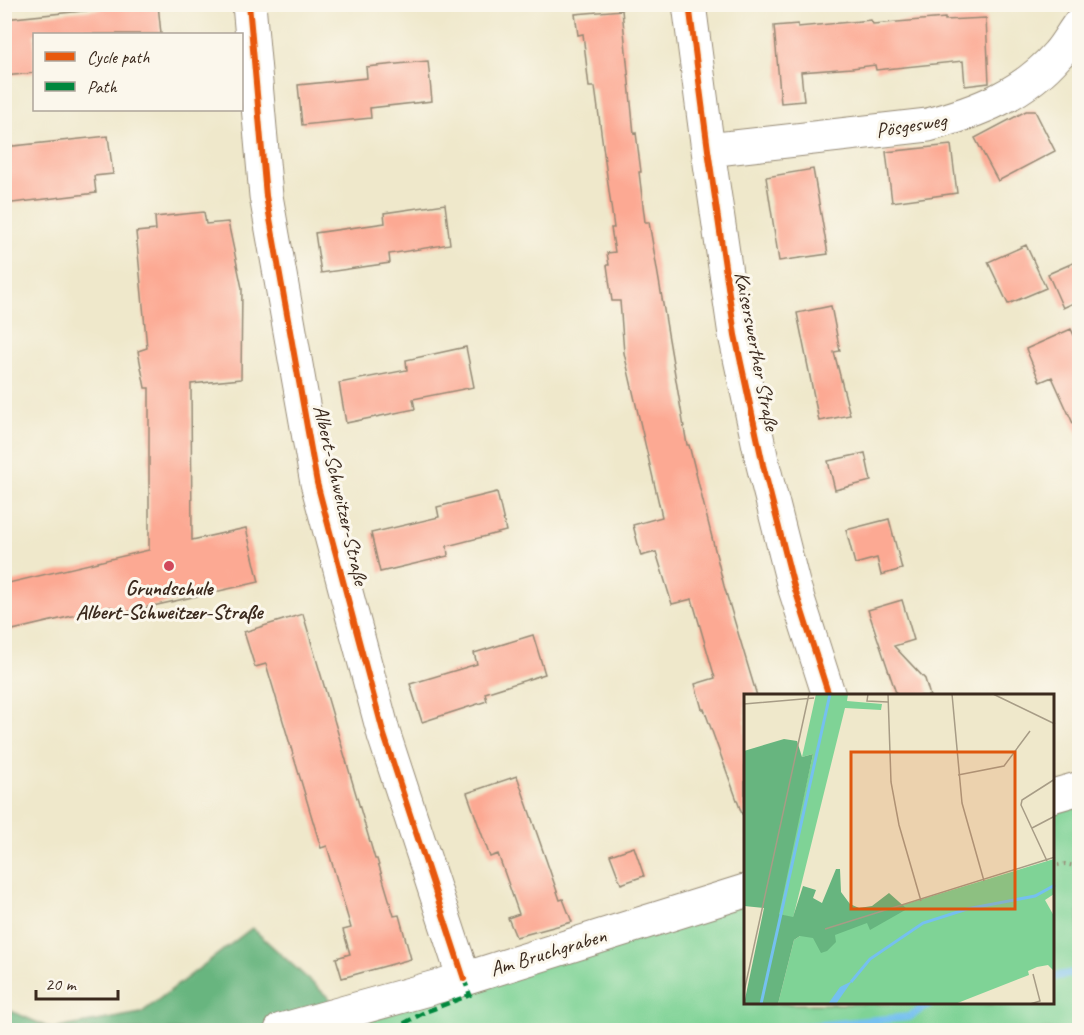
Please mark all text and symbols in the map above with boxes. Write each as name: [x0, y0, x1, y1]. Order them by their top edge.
legend: [33, 33, 243, 111]
text: Cycle path: [87, 46, 150, 68]
text: Path: [87, 76, 117, 98]
street label: Pösgesweg: [874, 106, 950, 143]
street label: Kaiserswerther Straße: [729, 269, 786, 435]
street label: Albert-Schweitzer-Straße: [308, 402, 375, 590]
marker: Grundschule Albert-Schweitzer-Straße: [162, 559, 176, 573]
place label: Grundschule Albert-Schweitzer-Straße: [76, 575, 264, 625]
inset map: [744, 694, 1054, 1005]
street label: Am Bruchgraben: [487, 922, 610, 982]
scale bar: [36, 963, 118, 1001]
text: 20 m: [45, 973, 78, 995]

